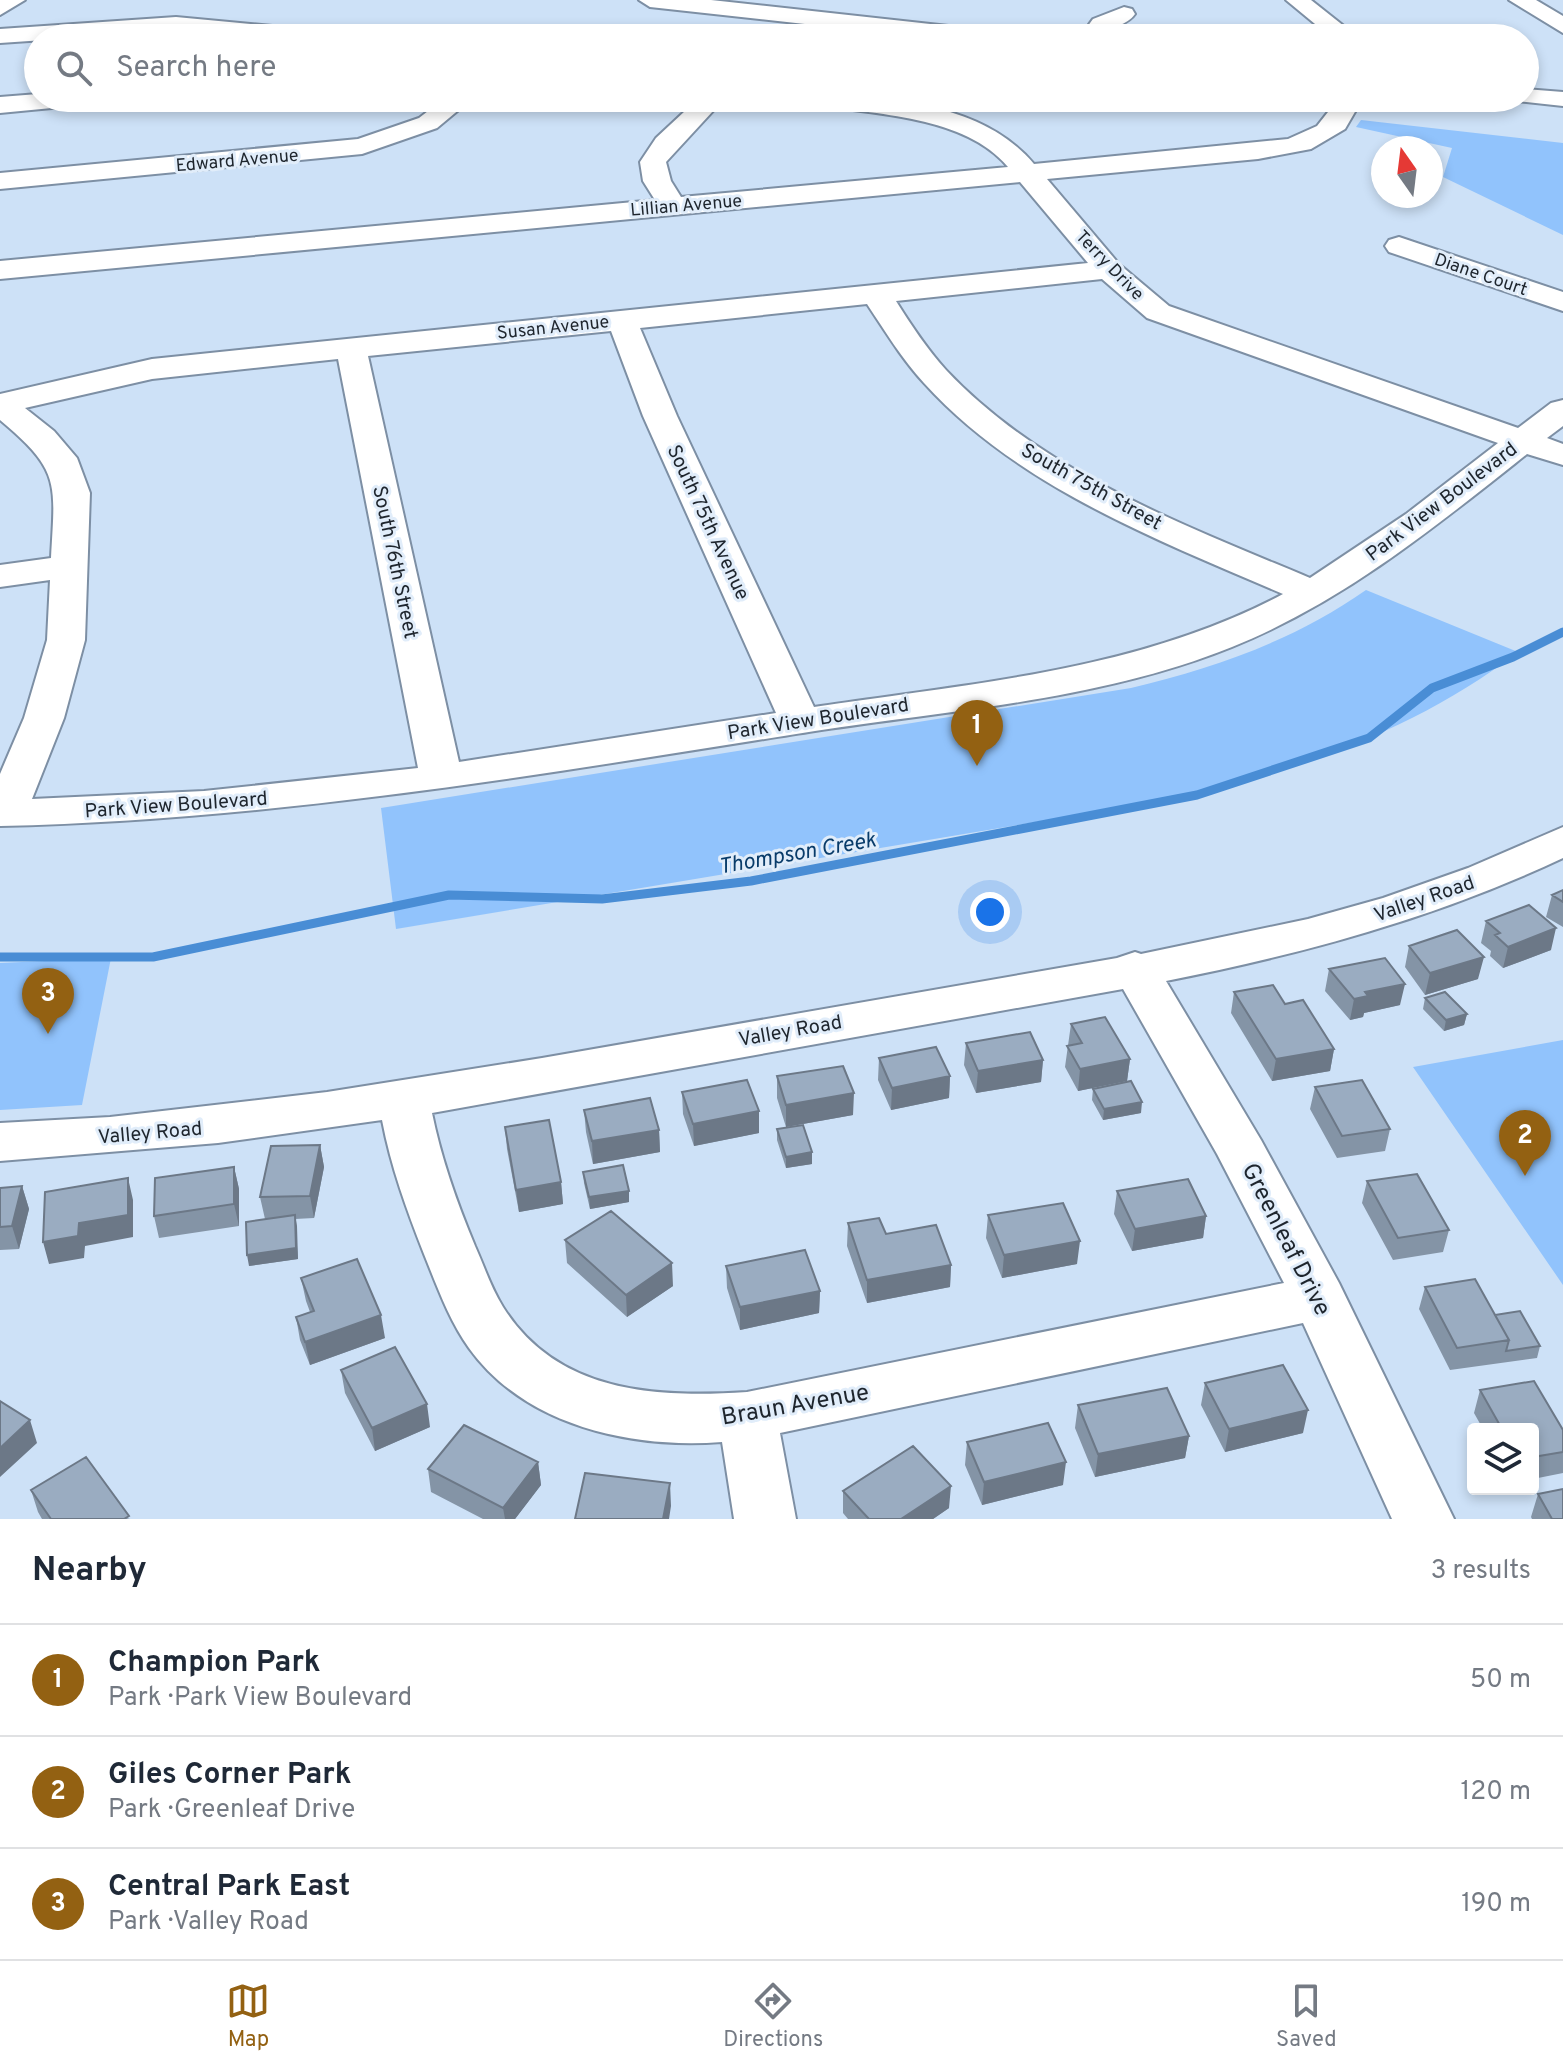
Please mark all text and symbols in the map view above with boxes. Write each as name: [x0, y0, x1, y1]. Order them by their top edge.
search box: [24, 24, 1539, 112]
icon: search: [52, 46, 96, 90]
text: Search here: [116, 50, 276, 87]
north arrow: [1371, 136, 1443, 208]
street label: Edward Avenue: [175, 145, 299, 178]
street label: Lillian Avenue: [629, 190, 743, 223]
street label: Terry Drive: [1070, 226, 1148, 306]
street label: Diane Court: [1431, 249, 1530, 302]
street label: Susan Avenue: [496, 311, 610, 346]
street label: Park View Boulevard: [1361, 437, 1523, 568]
street label: South 75th Street: [1016, 438, 1166, 537]
street label: South 75th Avenue: [660, 441, 755, 605]
street label: South 76th Street: [365, 483, 423, 641]
street label: Park View Boulevard: [726, 693, 911, 747]
pin: 1: [951, 700, 1003, 766]
street label: Park View Boulevard: [84, 787, 268, 825]
water label: Thompson Creek: [717, 827, 879, 882]
street label: Valley Road: [1371, 871, 1478, 929]
your location: [970, 892, 1010, 932]
pin: 3: [22, 968, 74, 1034]
street label: Valley Road: [737, 1010, 844, 1054]
pin: 2: [1499, 1110, 1551, 1176]
street label: Valley Road: [97, 1116, 203, 1152]
street label: Greenleaf Drive: [1234, 1158, 1337, 1321]
street label: Braun Avenue: [719, 1378, 871, 1434]
map controls: [1467, 1423, 1539, 1495]
button: layers: [1467, 1423, 1539, 1495]
text: Nearby: [32, 1550, 147, 1593]
text: 3 results: [1431, 1555, 1531, 1588]
text: Champion Park: [108, 1645, 321, 1682]
text: 1: [53, 1664, 63, 1697]
text: 50 m: [1470, 1664, 1531, 1697]
text: Park · Park View Boulevard: [108, 1682, 412, 1715]
text: Giles Corner Park: [108, 1757, 351, 1794]
text: 2: [50, 1776, 66, 1809]
text: 120 m: [1461, 1776, 1531, 1809]
text: Park · Greenleaf Drive: [108, 1794, 355, 1827]
text: Central Park East: [108, 1869, 350, 1906]
text: 3: [50, 1888, 66, 1921]
text: 190 m: [1461, 1888, 1531, 1921]
text: Park · Valley Road: [108, 1906, 309, 1939]
tab: Map: [226, 1979, 270, 2054]
tab: Directions: [723, 1979, 823, 2054]
tab: Saved: [1276, 1979, 1337, 2054]

